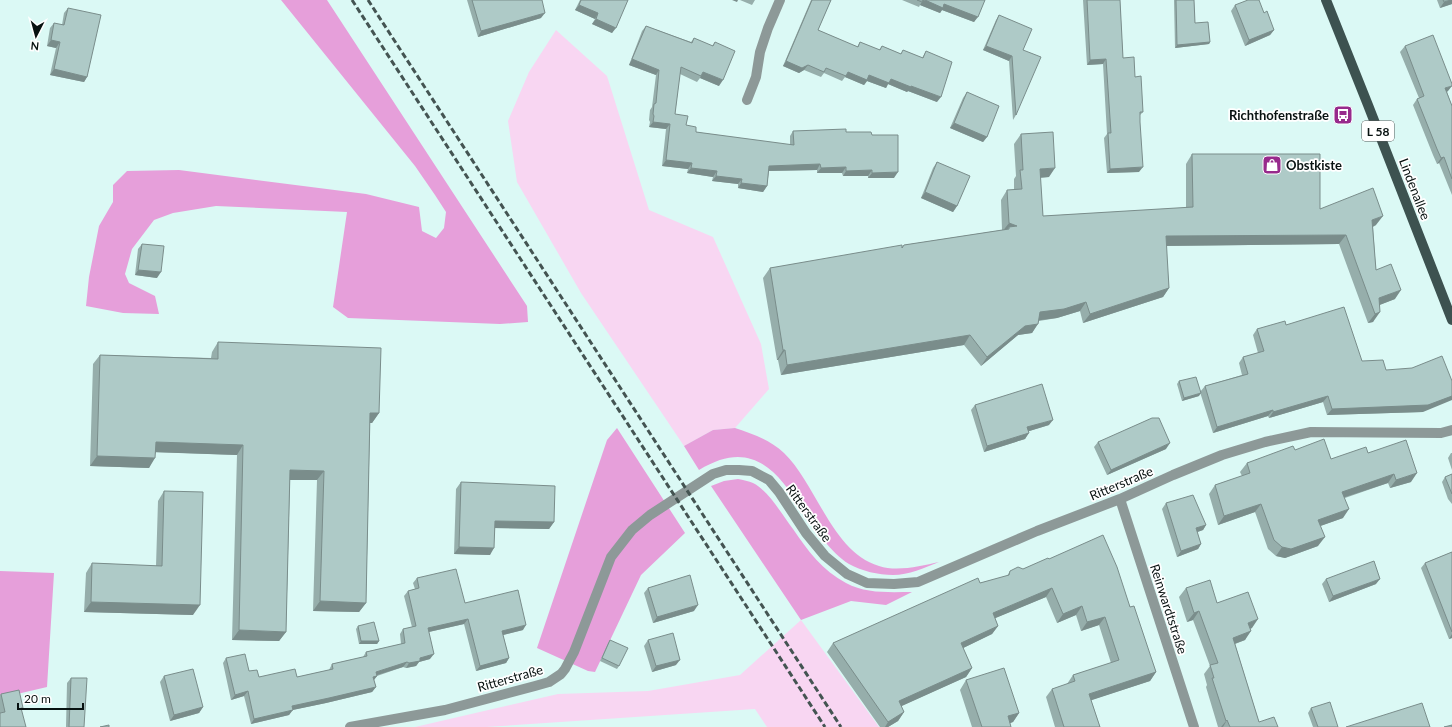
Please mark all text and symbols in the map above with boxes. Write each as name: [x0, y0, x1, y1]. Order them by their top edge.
north arrow: [16, 16, 56, 56]
text: N: [30, 40, 40, 53]
bus stop icon: Richthofenstraße: [1332, 104, 1354, 126]
place label: Richthofenstraße: [1229, 107, 1329, 123]
road number: L 58: [1362, 121, 1394, 141]
shop icon: Obstkiste: [1261, 154, 1283, 176]
street label: Lindenallee: [1396, 156, 1434, 222]
place label: Obstkiste: [1286, 157, 1342, 173]
street label: Ritterstraße: [1087, 462, 1155, 504]
street label: Ritterstraße: [783, 481, 835, 545]
street label: Reinwardtstraße: [1147, 562, 1191, 656]
street label: Ritterstraße: [475, 661, 545, 695]
scale bar: [18, 685, 83, 711]
text: 20 m: [24, 691, 51, 706]

